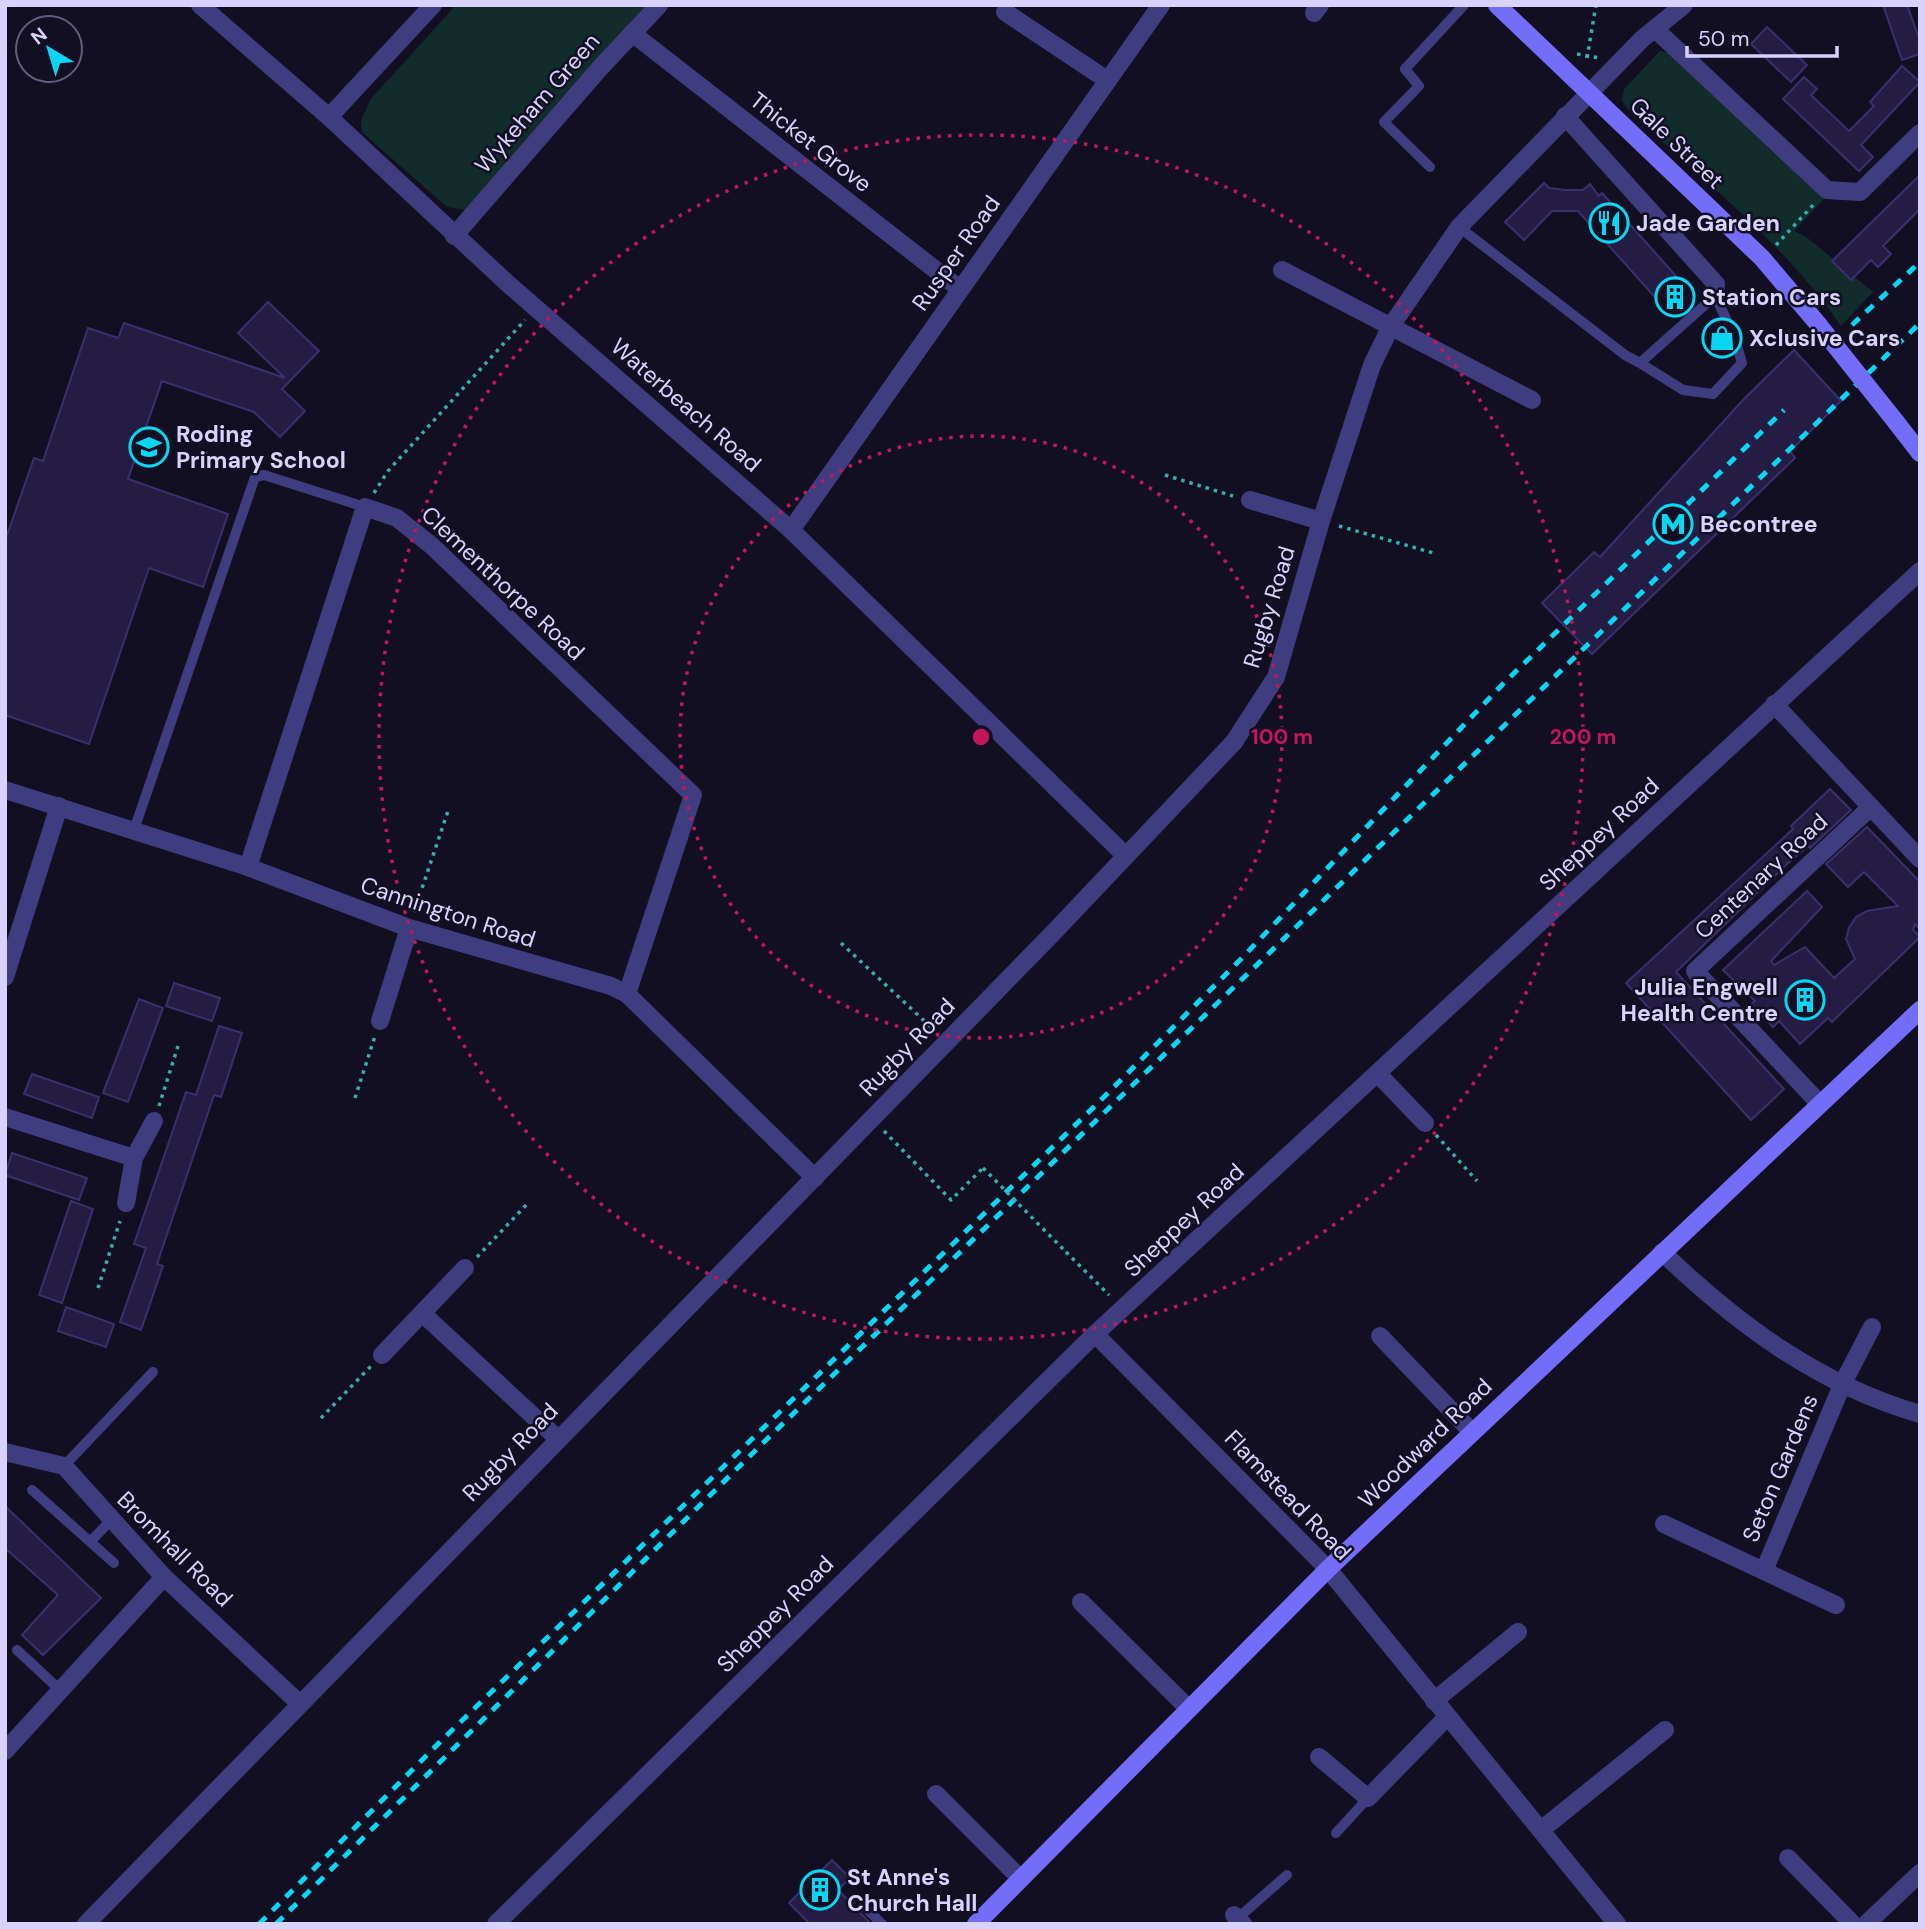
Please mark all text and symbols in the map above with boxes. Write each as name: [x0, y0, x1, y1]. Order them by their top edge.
north arrow: [14, 14, 84, 84]
scale bar: [1687, 14, 1838, 58]
text: N: [26, 22, 52, 50]
text: 50 m: [1698, 25, 1749, 53]
street label: Wykeham Green: [468, 27, 606, 179]
street label: Thicket Grove: [744, 85, 878, 199]
street label: Gale Street: [1624, 91, 1730, 195]
street label: Rusper Road: [905, 190, 1007, 316]
restaurant icon: Jade Garden: [1588, 202, 1630, 244]
place label: Jade Garden: [1636, 208, 1780, 238]
building icon: Station Cars: [1654, 276, 1696, 318]
place label: Station Cars: [1702, 282, 1841, 312]
shop icon: Xclusive Cars: [1701, 317, 1743, 359]
place label: Xclusive Cars: [1749, 323, 1900, 353]
street label: Waterbeach Road: [605, 331, 767, 479]
place label: Roding Primary School: [176, 419, 346, 475]
school or university icon: Roding Primary School: [128, 426, 170, 468]
street label: Clementhorpe Road: [415, 499, 591, 667]
metro station icon: Becontree: [1652, 503, 1694, 545]
place label: Becontree: [1700, 509, 1818, 539]
street label: Rugby Road: [1236, 543, 1302, 671]
text: 100 m: [1251, 723, 1313, 751]
text: 200 m: [1550, 723, 1616, 751]
centre of rings: [969, 725, 993, 749]
street label: Sheppey Road: [1533, 771, 1665, 897]
street label: Centenary Road: [1688, 807, 1834, 945]
street label: Cannington Road: [357, 870, 539, 954]
place label: Julia Engwell Health Centre: [1620, 972, 1778, 1028]
building icon: Julia Engwell Health Centre: [1784, 979, 1826, 1021]
street label: Rugby Road: [853, 991, 961, 1103]
street label: Sheppey Road: [1118, 1157, 1250, 1283]
street label: Woodward Road: [1352, 1372, 1498, 1514]
street label: Seton Gardens: [1735, 1389, 1825, 1547]
street label: Rugby Road: [456, 1396, 564, 1508]
street label: Flamstead Road: [1218, 1423, 1358, 1567]
street label: Bromhall Road: [111, 1485, 239, 1613]
street label: Sheppey Road: [710, 1549, 840, 1679]
place label: St Anne's Church Hall: [847, 1862, 977, 1918]
building icon: St Anne's Church Hall: [799, 1869, 841, 1911]

